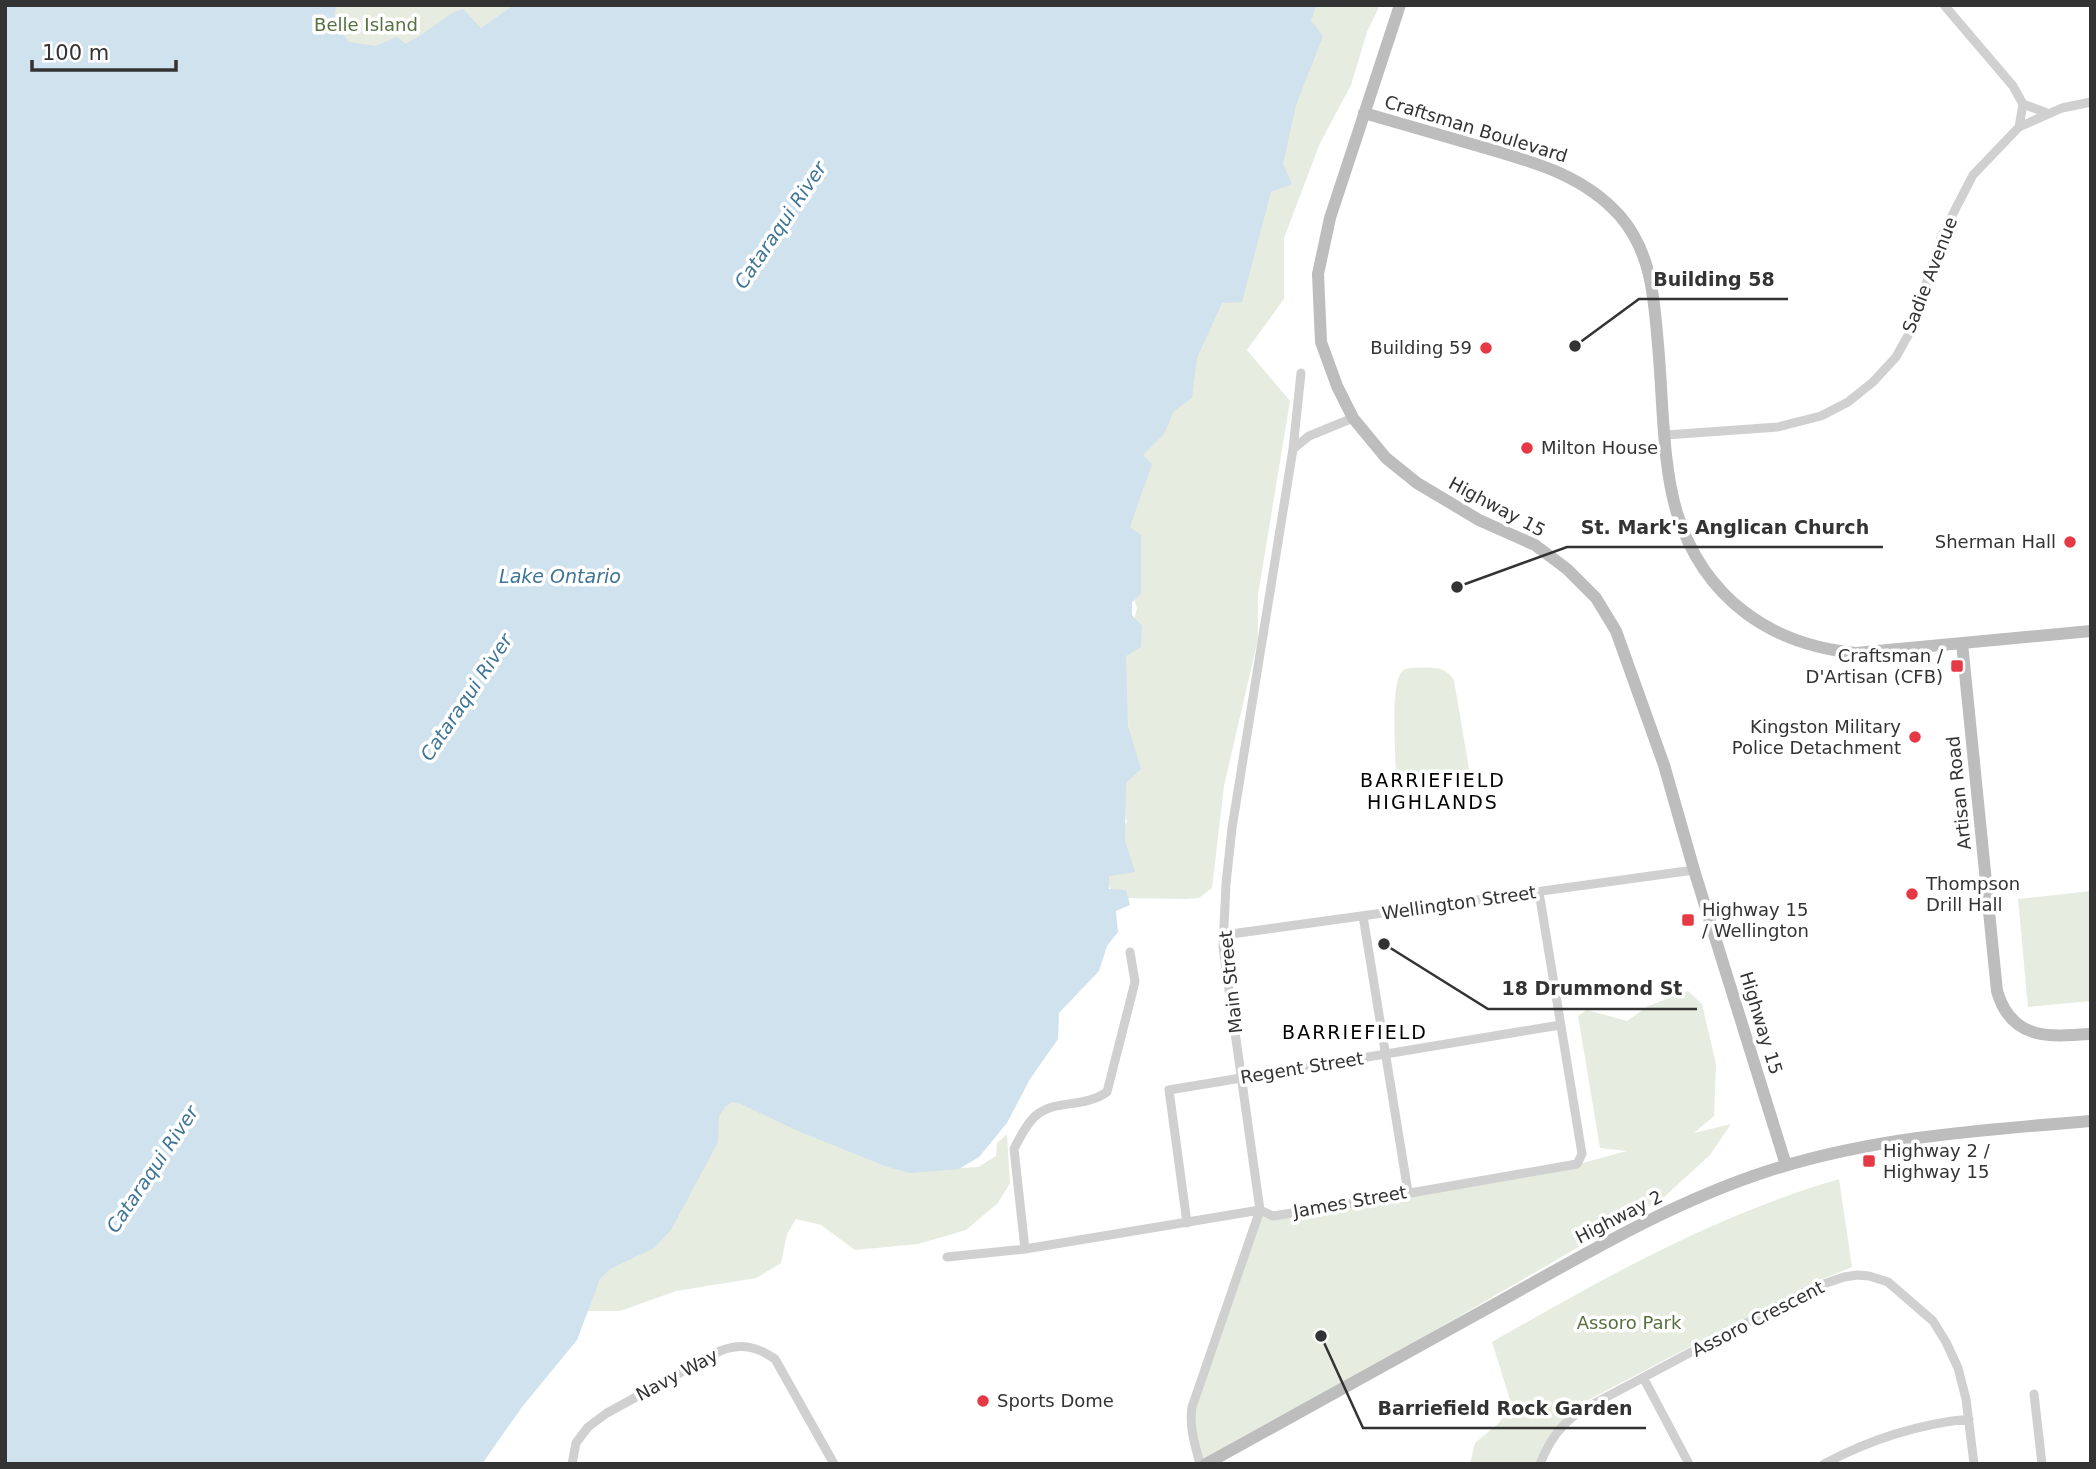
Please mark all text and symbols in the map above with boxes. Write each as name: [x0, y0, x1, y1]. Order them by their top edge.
park label: Belle Island: [314, 14, 418, 35]
scale bar: [32, 28, 175, 72]
text: 100 m: [42, 41, 109, 65]
street label: Craftsman Boulevard: [1382, 91, 1570, 166]
water label: Cataraqui River: [729, 156, 831, 293]
street label: Sadie Avenue: [1898, 214, 1961, 336]
callout: Building 58: [1639, 259, 1788, 299]
text: Building 58: [1653, 268, 1775, 290]
place label: Building 59: [1370, 337, 1472, 358]
marker: Building 59: [1478, 340, 1494, 356]
place label: Milton House: [1541, 437, 1658, 458]
marker: Milton House: [1519, 440, 1535, 456]
street label: Highway 15: [1445, 472, 1549, 541]
callout: St. Mark's Anglican Church: [1567, 507, 1883, 547]
text: St. Mark's Anglican Church: [1581, 516, 1869, 538]
place label: Sherman Hall: [1935, 531, 2056, 552]
marker: Sherman Hall: [2062, 534, 2078, 550]
water label: Lake Ontario: [499, 565, 621, 587]
water label: Cataraqui River: [415, 628, 517, 765]
place label: Craftsman / D'Artisan (CFB): [1806, 645, 1944, 687]
marker: Craftsman / D'Artisan (CFB): [1949, 658, 1965, 674]
place label: Kingston Military Police Detachment: [1732, 716, 1901, 758]
marker: Kingston Military Police Detachment: [1907, 729, 1923, 745]
street label: Artisan Road: [1942, 735, 1975, 851]
district label: BARRIEFIELD HIGHLANDS: [1360, 769, 1506, 813]
place label: Thompson Drill Hall: [1925, 873, 2020, 915]
street label: Wellington Street: [1380, 881, 1537, 924]
marker: Thompson Drill Hall: [1904, 886, 1920, 902]
place label: Highway 15 / Wellington: [1702, 899, 1809, 941]
marker: Highway 15 / Wellington: [1680, 912, 1696, 928]
street label: Main Street: [1215, 930, 1246, 1035]
callout: 18 Drummond St: [1488, 969, 1697, 1009]
street label: Highway 15: [1736, 969, 1787, 1077]
text: 18 Drummond St: [1502, 977, 1682, 999]
district label: BARRIEFIELD: [1282, 1021, 1428, 1043]
street label: Regent Street: [1239, 1047, 1365, 1088]
water label: Cataraqui River: [101, 1100, 203, 1237]
place label: Highway 2 / Highway 15: [1883, 1140, 1991, 1182]
marker: Highway 2 / Highway 15: [1861, 1153, 1877, 1169]
street label: James Street: [1291, 1181, 1408, 1222]
street label: Highway 2: [1572, 1186, 1666, 1247]
street label: Assoro Crescent: [1688, 1276, 1827, 1361]
park label: Assoro Park: [1577, 1312, 1682, 1333]
street label: Navy Way: [632, 1344, 722, 1405]
callout: Barriefield Rock Garden: [1363, 1388, 1646, 1428]
place label: Sports Dome: [997, 1390, 1114, 1411]
marker: Sports Dome: [975, 1393, 991, 1409]
text: Barriefield Rock Garden: [1377, 1397, 1633, 1419]

